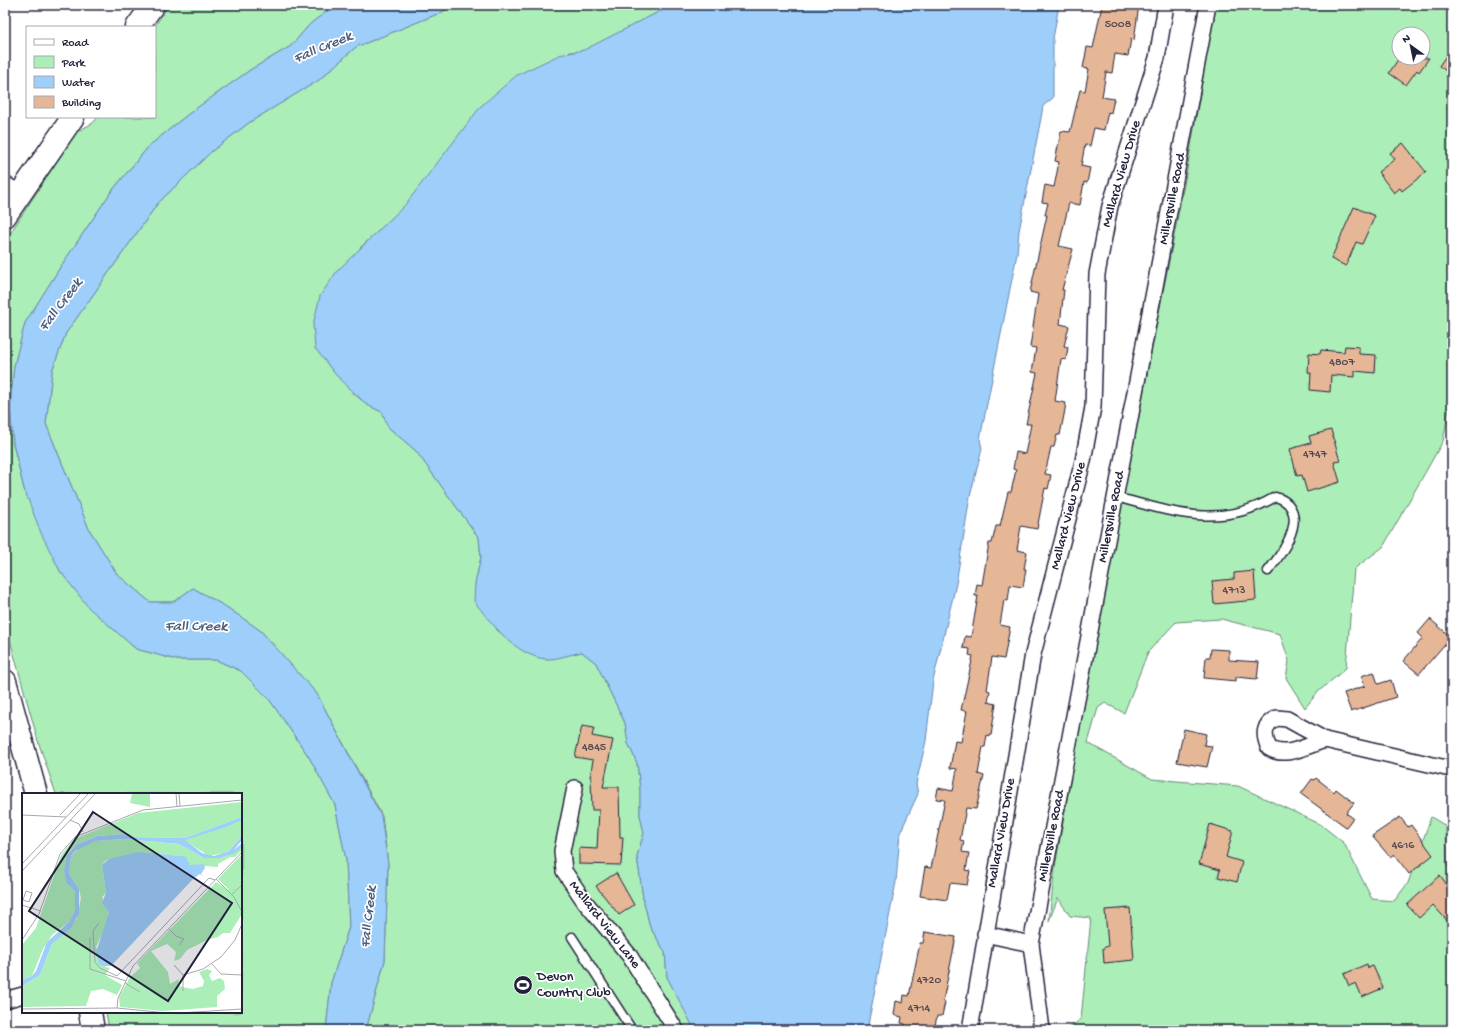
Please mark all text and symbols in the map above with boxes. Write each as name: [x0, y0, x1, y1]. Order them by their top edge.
house number: 5008: [1105, 18, 1132, 32]
legend: [26, 26, 156, 118]
north arrow: [1391, 26, 1431, 66]
water label: Fall Creek: [291, 27, 356, 68]
text: N: [1400, 32, 1413, 46]
text: Road: [62, 37, 89, 51]
text: Park: [61, 57, 87, 71]
text: Water: [62, 77, 96, 91]
text: Building: [61, 97, 101, 111]
street label: Mallard View Drive: [1099, 118, 1146, 230]
street label: Millersville Road: [1156, 150, 1191, 246]
water label: Fall Creek: [35, 274, 88, 335]
house number: 4807: [1329, 356, 1355, 370]
house number: 4747: [1303, 448, 1328, 462]
street label: Mallard View Drive: [1047, 460, 1091, 572]
street label: Millersville Road: [1095, 468, 1130, 564]
house number: 4713: [1223, 584, 1246, 598]
water label: Fall Creek: [165, 618, 228, 636]
house number: 4845: [582, 741, 606, 755]
street label: Mallard View Drive: [984, 776, 1020, 889]
street label: Millersville Road: [1035, 787, 1070, 883]
inset map: [22, 793, 242, 1013]
house number: 4616: [1392, 839, 1415, 853]
street label: Mallard View Lane: [564, 878, 644, 973]
water label: Fall Creek: [357, 884, 381, 949]
place label: Devon Country Club: [536, 969, 611, 1002]
sports icon: Devon Country Club: [512, 974, 534, 996]
house number: 4720: [917, 974, 941, 988]
house number: 4714: [908, 1002, 931, 1016]

